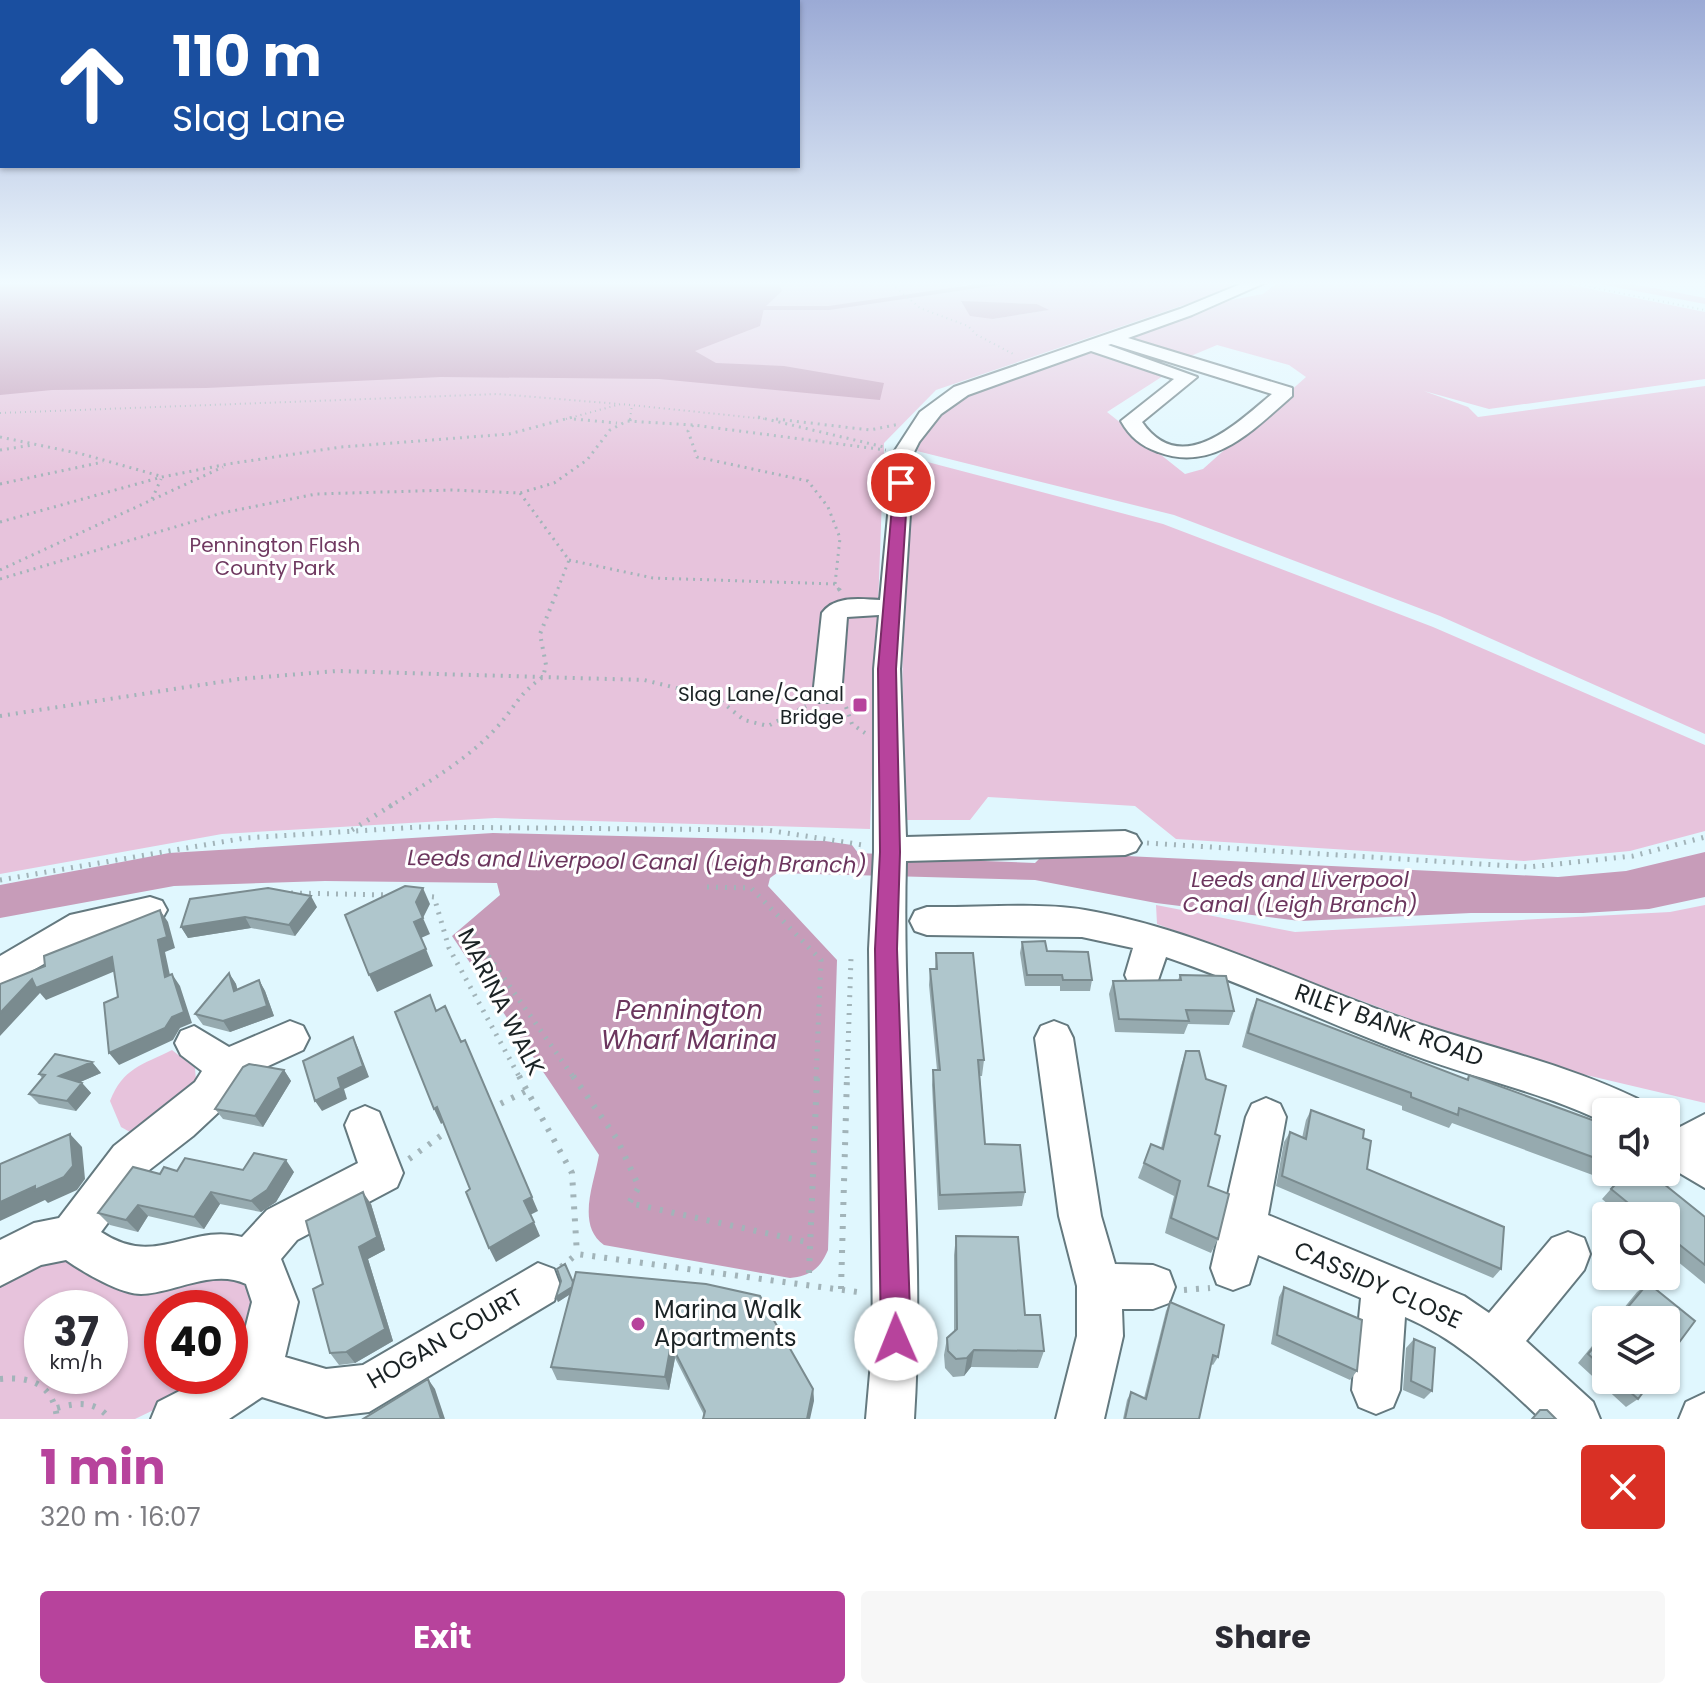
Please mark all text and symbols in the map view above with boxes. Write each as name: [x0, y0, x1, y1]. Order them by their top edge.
text: 110 m: [172, 17, 322, 96]
icon: ahead: [40, 32, 144, 136]
text: Slag Lane: [172, 93, 346, 144]
pin: [867, 449, 935, 517]
icon: arrive: [879, 461, 923, 505]
park label: Pennington Flash County Park: [190, 531, 360, 582]
place label: Slag Lane/Canal Bridge: [678, 680, 844, 731]
marker: Slag Lane/Canal Bridge: [851, 696, 869, 714]
water label: Leeds and Liverpool Canal (Leigh Branch): [407, 842, 867, 881]
water label: Leeds and Liverpool Canal (Leigh Branch): [1183, 864, 1417, 920]
street label: MARINA WALK: [450, 922, 553, 1081]
street label: RILEY BANK ROAD: [1290, 975, 1488, 1074]
water label: Pennington Wharf Marina: [601, 992, 777, 1058]
map controls: [1592, 1098, 1680, 1394]
button: sound: [1592, 1098, 1680, 1186]
button: search: [1592, 1202, 1680, 1290]
street label: CASSIDY CLOSE: [1289, 1233, 1467, 1336]
street label: HOGAN COURT: [361, 1281, 529, 1397]
speed limit sign: 40: [144, 1290, 248, 1394]
place label: Marina Walk Apartments: [654, 1293, 802, 1354]
position arrow: [854, 1297, 938, 1381]
text: 37: [53, 1304, 99, 1360]
button: layers: [1592, 1306, 1680, 1394]
marker: Marina Walk Apartments: [629, 1315, 647, 1333]
text: km/h: [49, 1348, 103, 1376]
text: 1 min: [40, 1434, 166, 1501]
button: close: [1581, 1445, 1665, 1529]
text: 320 m · 16:07: [40, 1499, 201, 1535]
button: Exit: [40, 1591, 845, 1683]
button: Share: [861, 1591, 1665, 1683]

